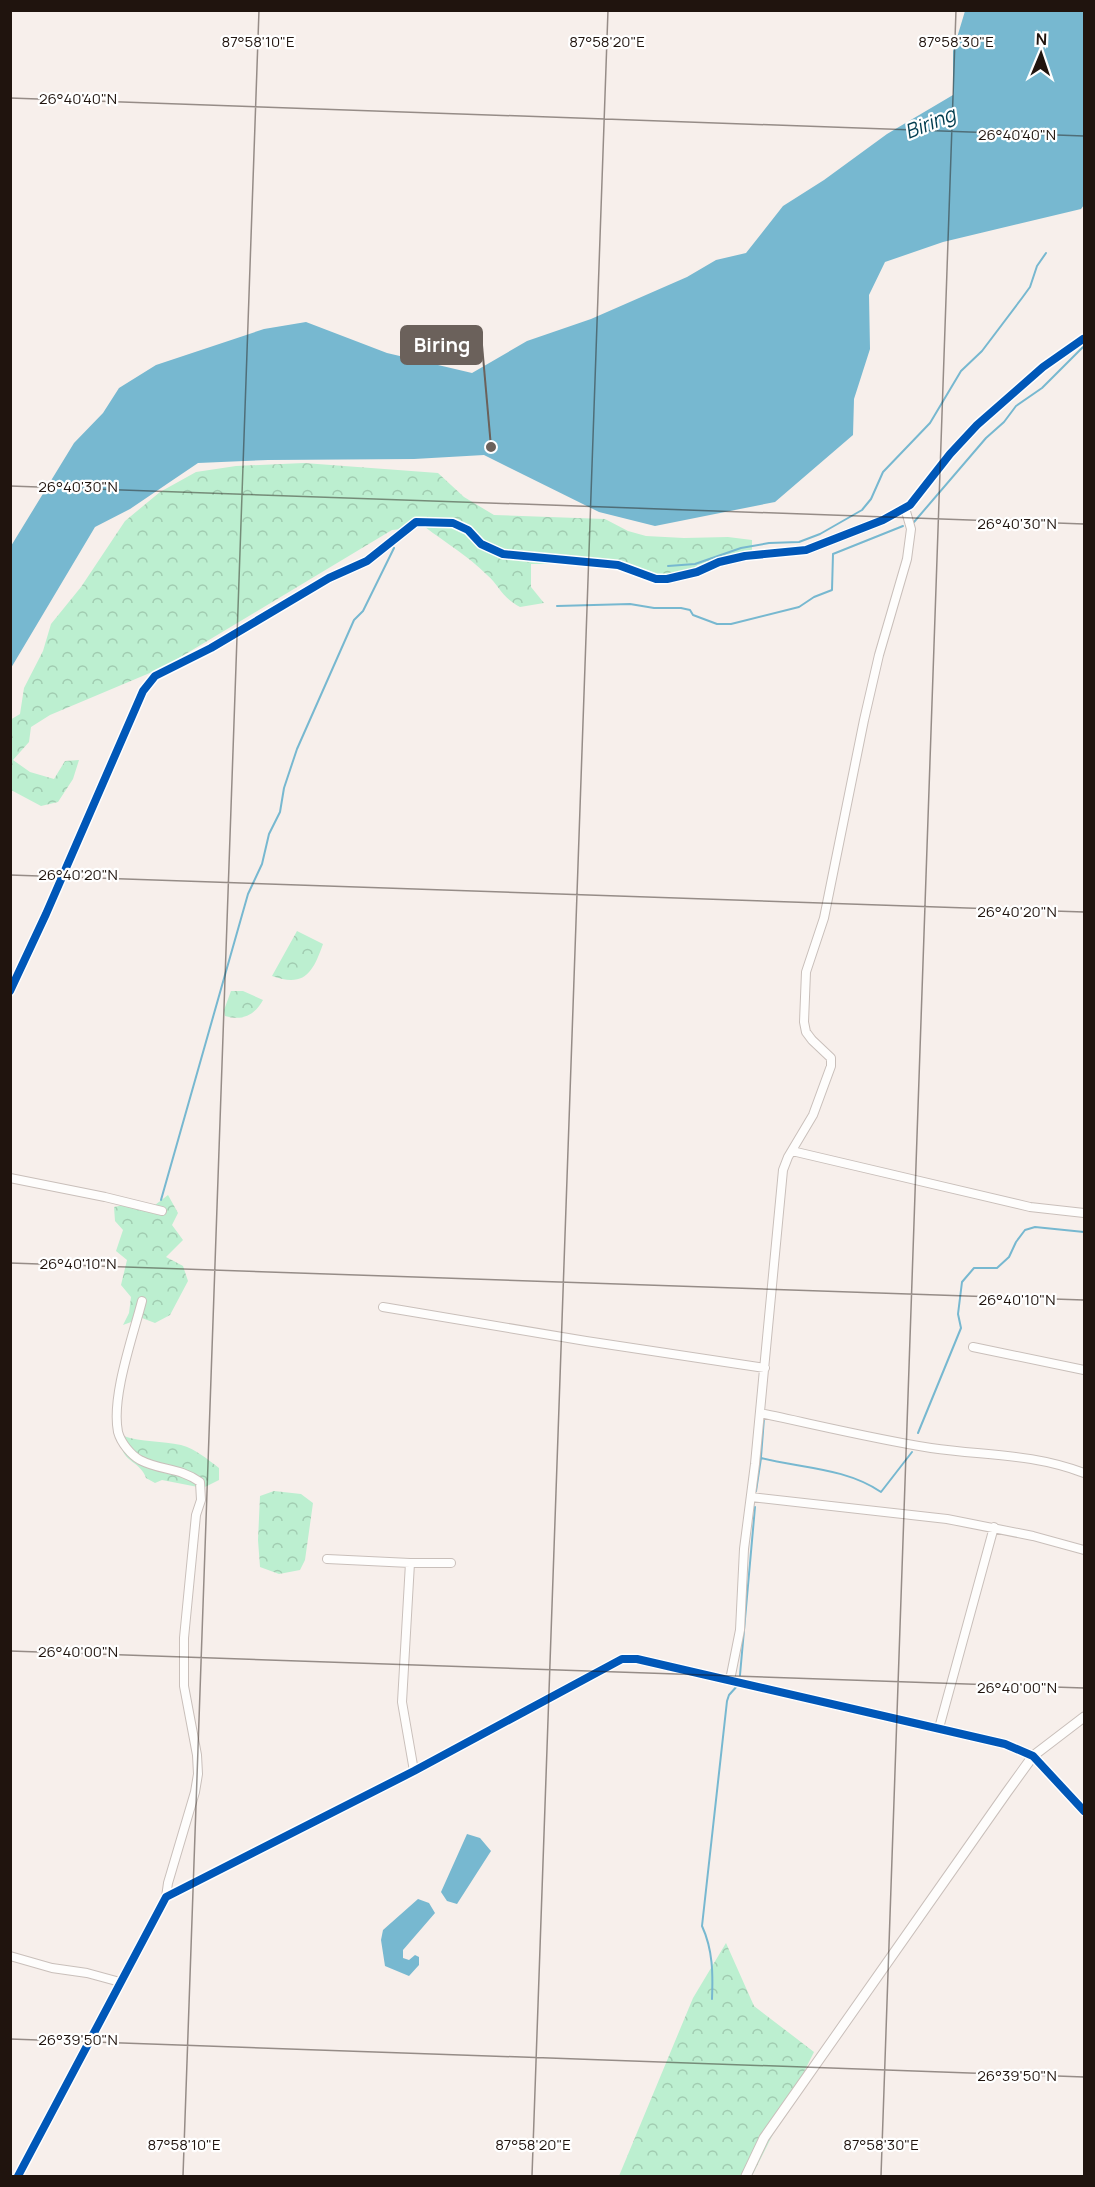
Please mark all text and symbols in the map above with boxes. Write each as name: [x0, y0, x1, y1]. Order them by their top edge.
north arrow: [1011, 24, 1071, 84]
text: N: [1035, 28, 1048, 50]
text: 87°58'10"E: [222, 31, 295, 52]
text: 87°58'20"E: [569, 31, 645, 52]
text: 87°58'30"E: [918, 31, 994, 52]
text: 26°40'40"N: [39, 88, 117, 109]
water label: Biring: [900, 99, 961, 145]
text: 26°40'40"N: [978, 124, 1056, 145]
callout: Biring: [401, 326, 482, 364]
text: Biring: [414, 331, 470, 358]
text: 26°40'30"N: [38, 476, 118, 497]
text: 26°40'30"N: [977, 513, 1057, 534]
text: 26°40'20"N: [38, 864, 118, 885]
text: 26°40'20"N: [977, 901, 1057, 922]
text: 26°40'10"N: [40, 1253, 116, 1274]
text: 26°40'10"N: [979, 1289, 1055, 1310]
text: 26°40'00"N: [38, 1641, 118, 1662]
text: 26°40'00"N: [977, 1677, 1057, 1698]
text: 26°39'50"N: [38, 2029, 118, 2050]
text: 26°39'50"N: [977, 2065, 1057, 2086]
text: 87°58'10"E: [148, 2134, 221, 2155]
text: 87°58'20"E: [495, 2134, 571, 2155]
text: 87°58'30"E: [843, 2134, 919, 2155]

